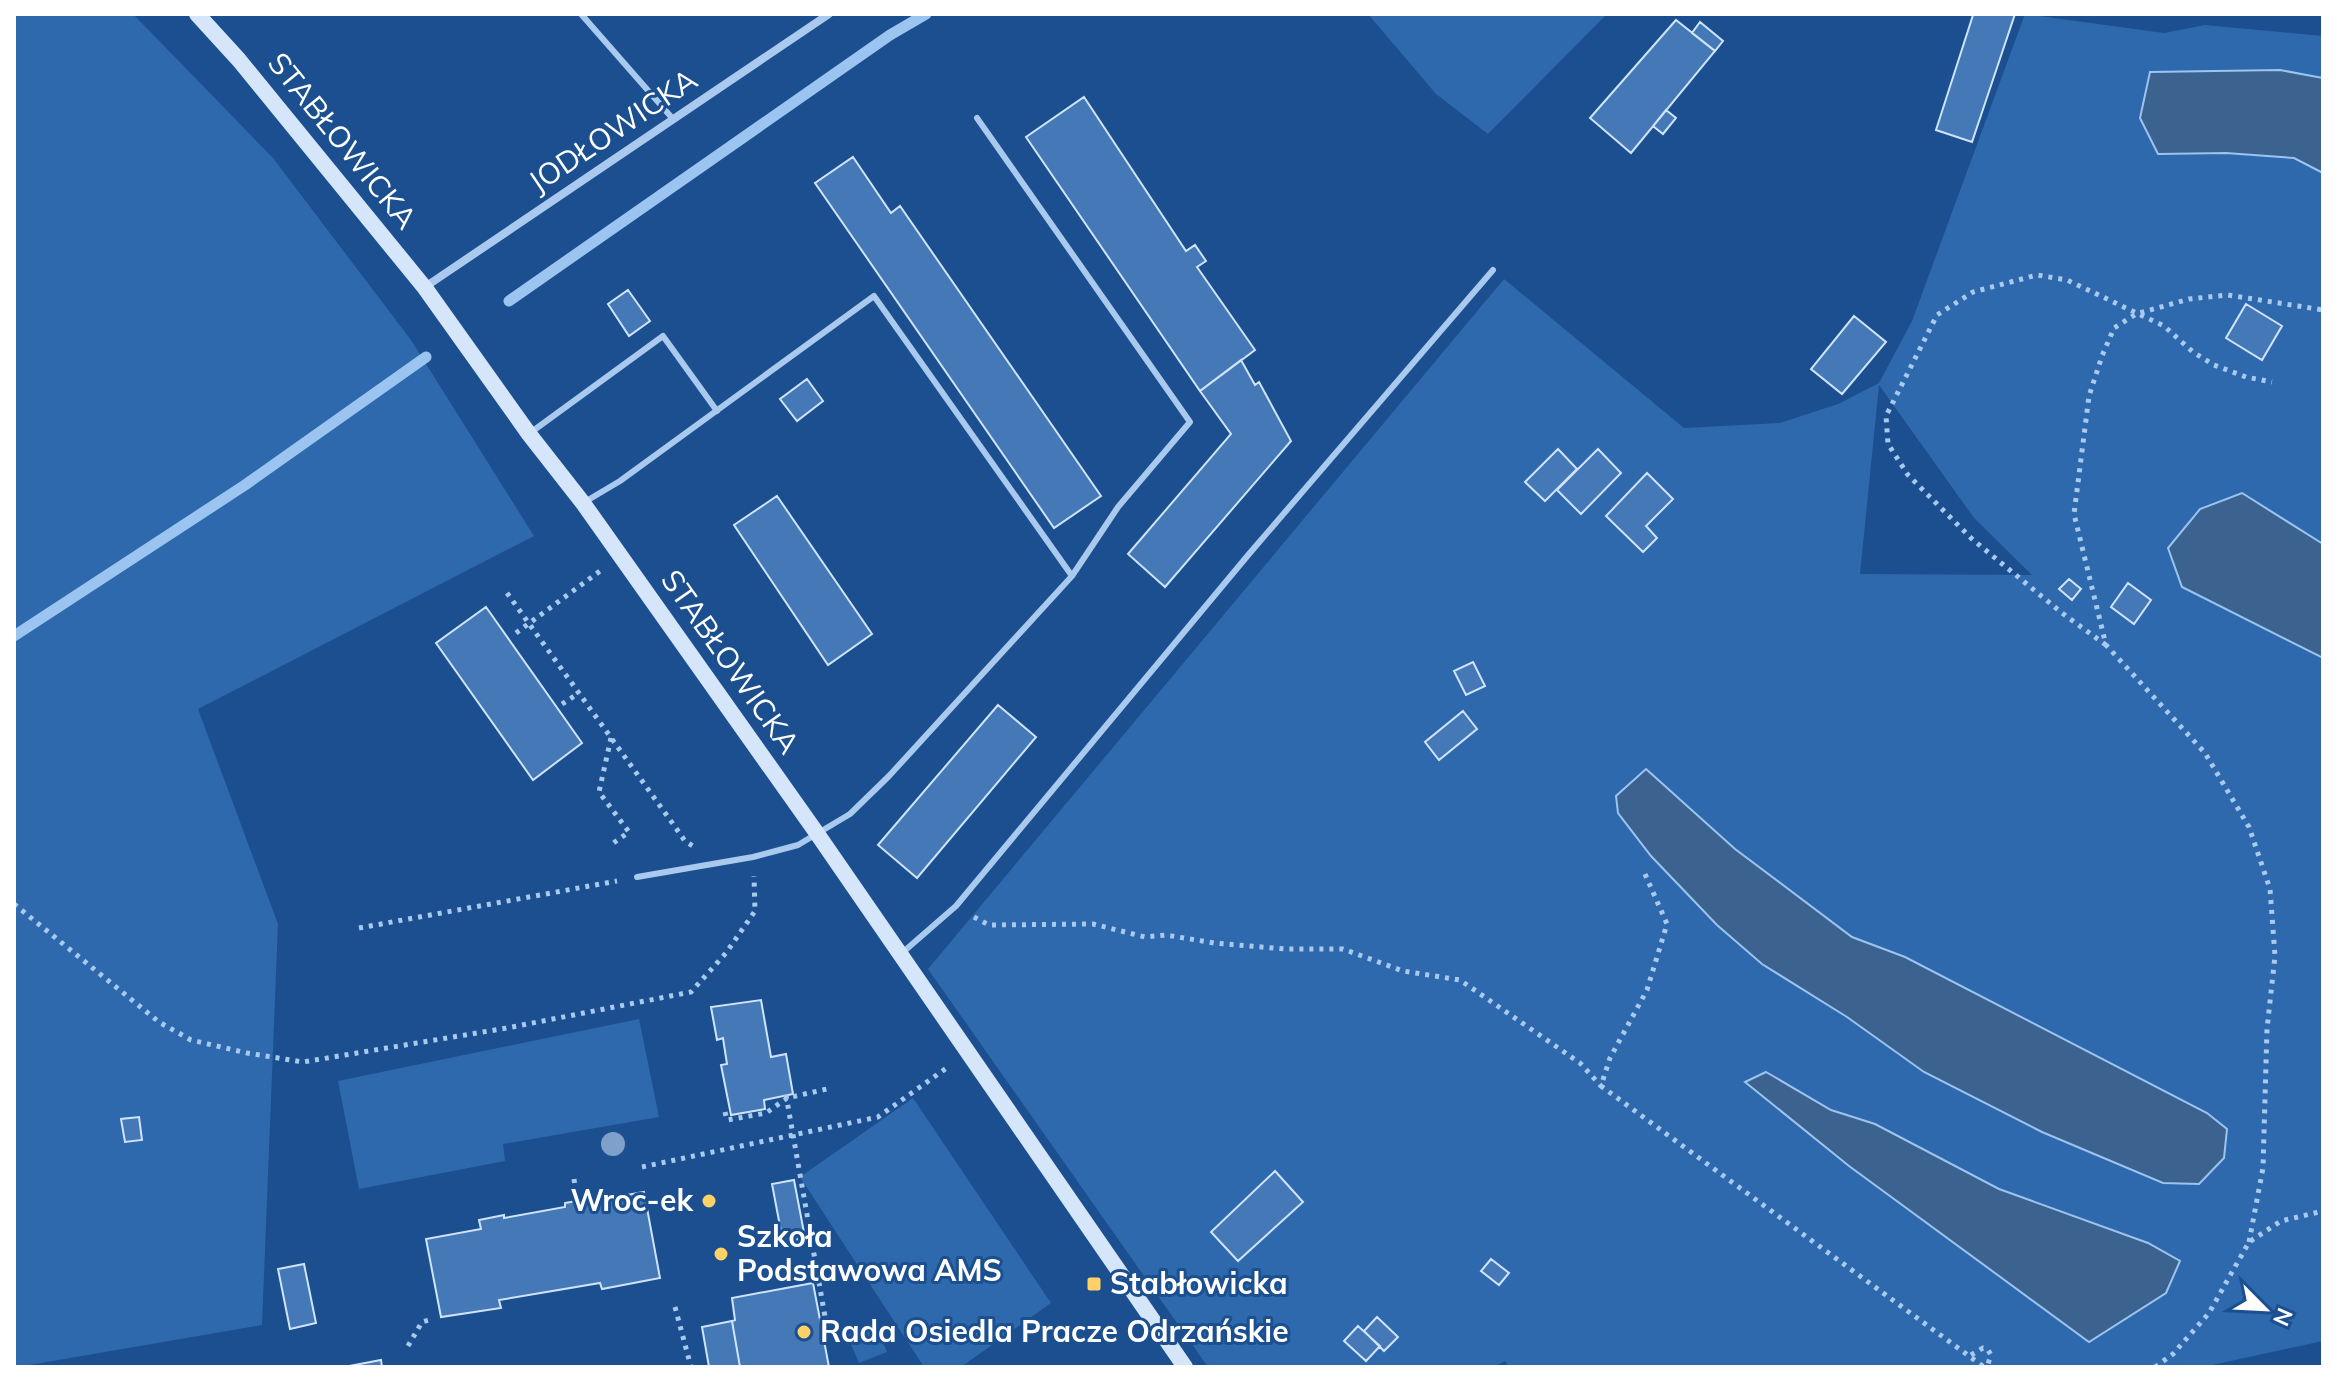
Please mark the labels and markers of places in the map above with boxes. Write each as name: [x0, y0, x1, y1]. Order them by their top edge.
place label: Wroc-ek: [570, 1181, 694, 1219]
marker: Wroc-ek: [700, 1192, 718, 1210]
place label: Szkoła Podstawowa AMS: [737, 1217, 1002, 1289]
marker: Szkoła Podstawowa AMS: [712, 1245, 730, 1263]
place label: Stabłowicka: [1110, 1264, 1288, 1302]
marker: Stabłowicka: [1085, 1275, 1103, 1293]
place label: Rada Osiedla Pracze Odrzańskie: [820, 1312, 1289, 1350]
marker: Rada Osiedla Pracze Odrzańskie: [795, 1323, 813, 1341]

